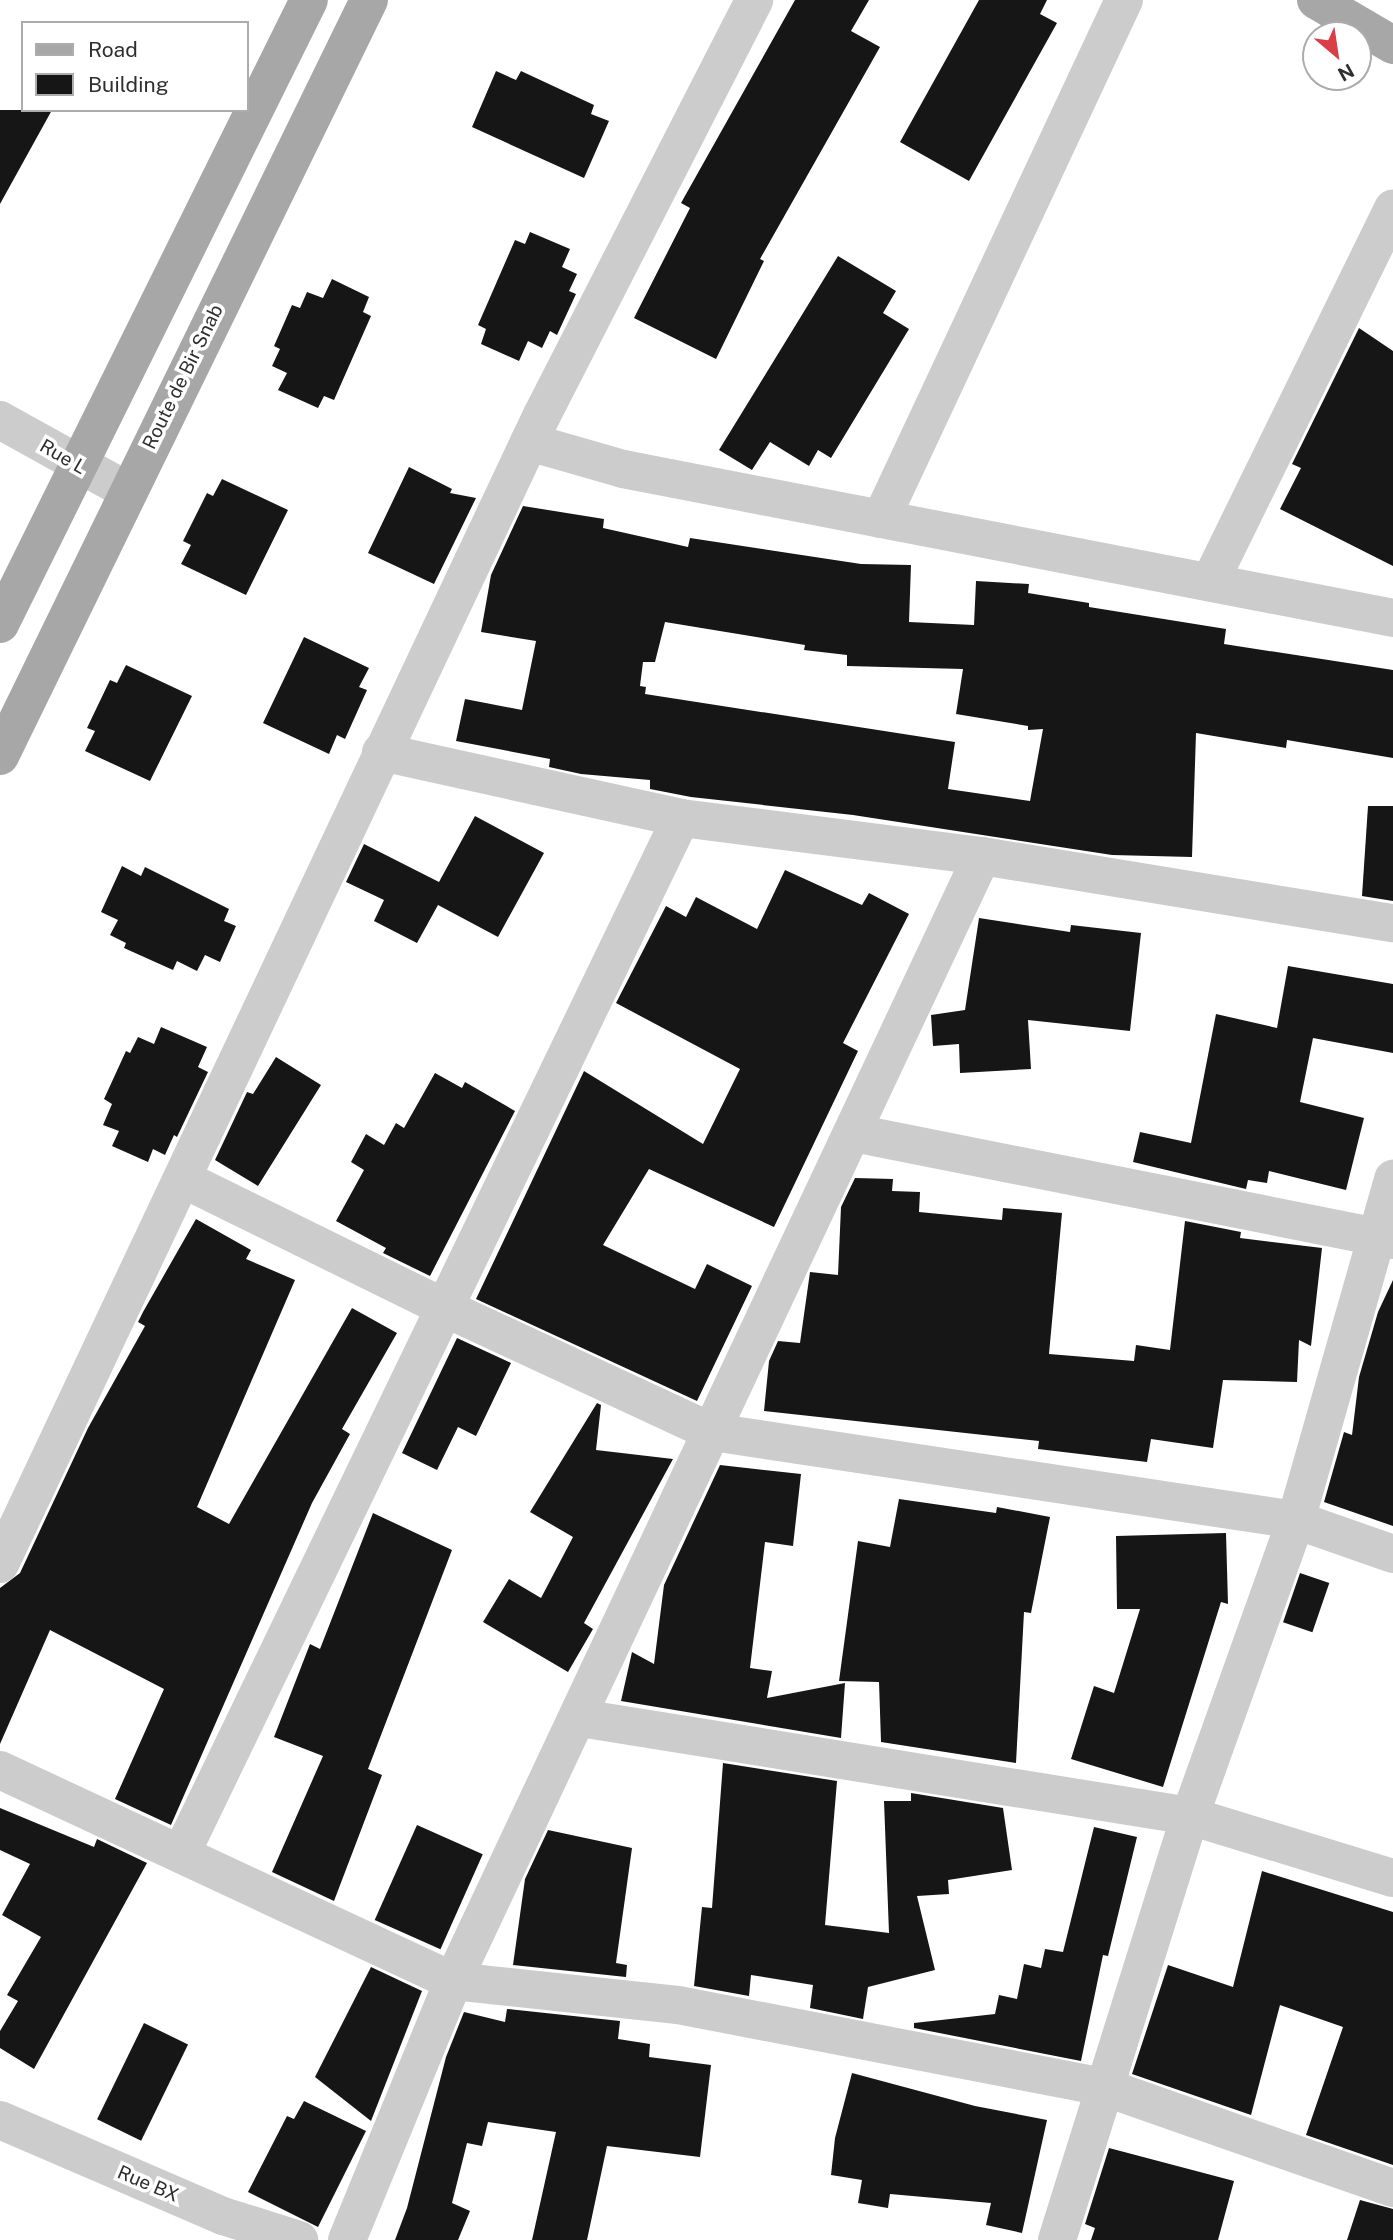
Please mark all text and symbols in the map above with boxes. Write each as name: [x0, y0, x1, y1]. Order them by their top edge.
legend: [21, 21, 248, 112]
north arrow: [1302, 21, 1372, 91]
text: Road: [88, 37, 138, 62]
text: N: [1334, 59, 1358, 86]
text: Building: [88, 72, 169, 97]
street label: Route de Bir Snab: [138, 301, 228, 453]
street label: Rue L: [36, 435, 90, 479]
street label: Rue BX: [114, 2161, 182, 2207]

